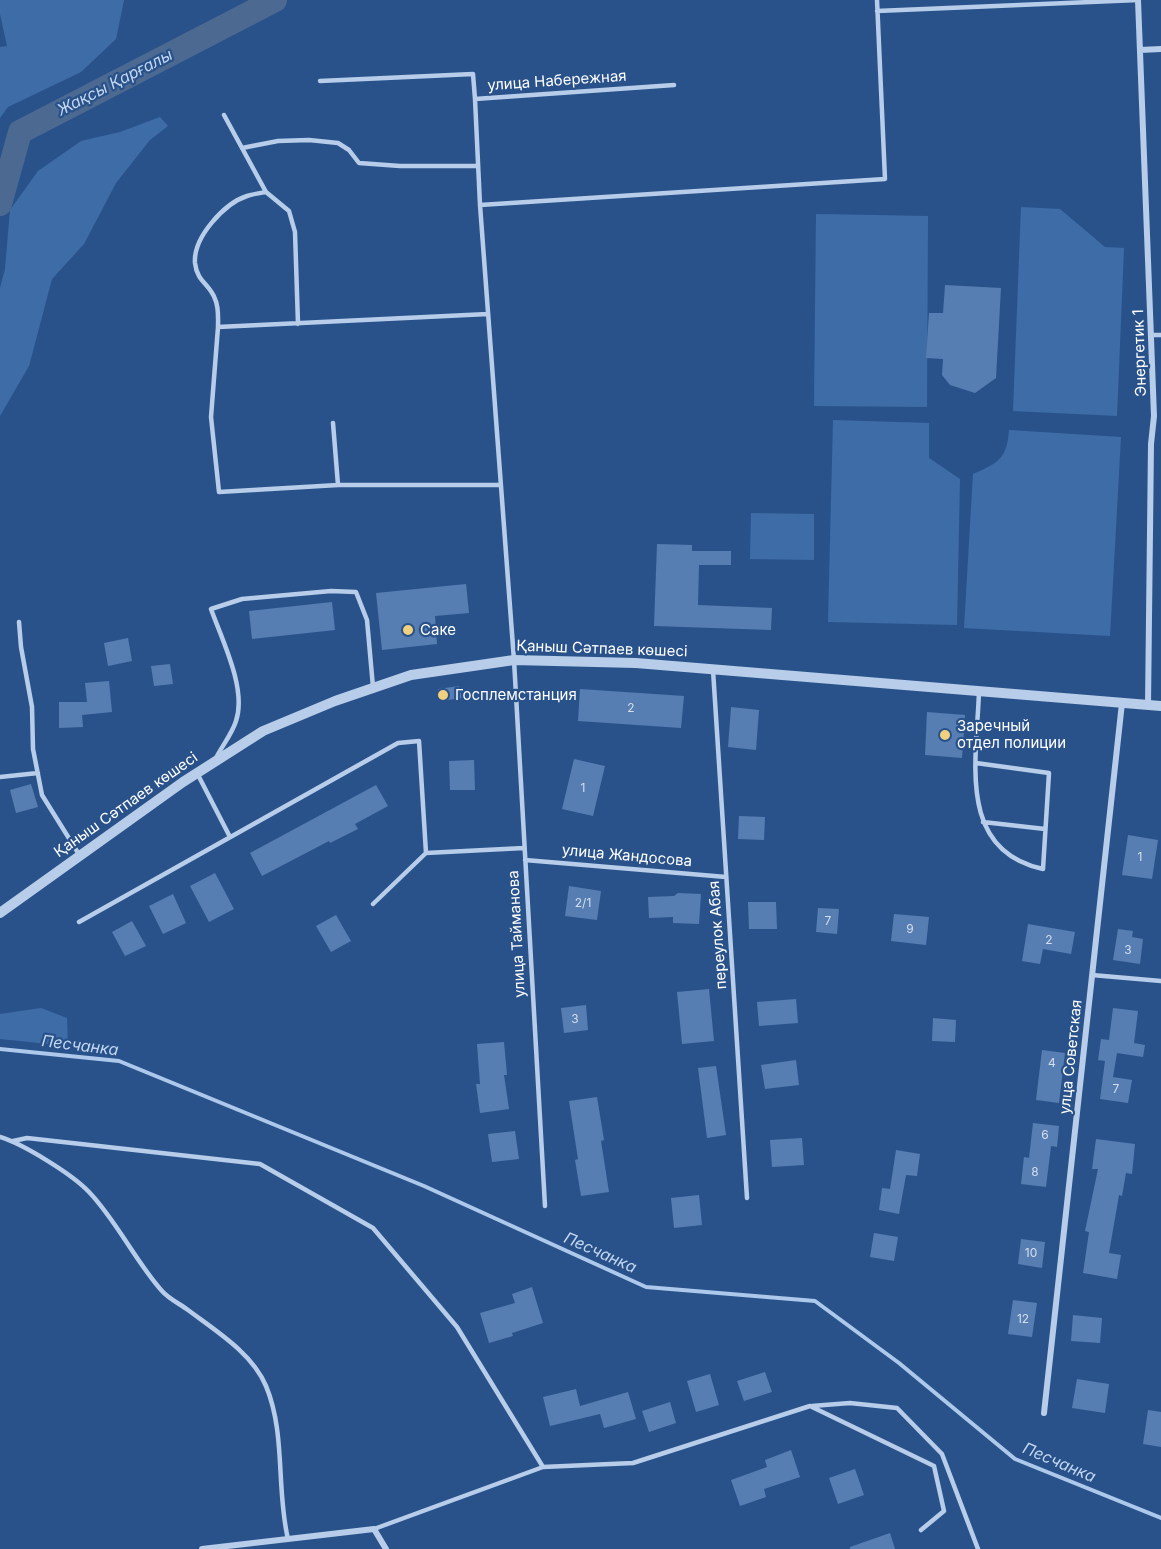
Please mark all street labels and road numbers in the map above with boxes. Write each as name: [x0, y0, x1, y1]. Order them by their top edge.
street label: улица Набережная: [487, 67, 627, 95]
street label: Энергетик 1: [1129, 309, 1151, 397]
street label: Қаныш Сәтпаев көшесі: [516, 637, 688, 661]
street label: Қаныш Сәтпаев көшесі: [51, 749, 201, 861]
street label: улица Жандосова: [561, 841, 693, 871]
street label: улица Тайманова: [505, 870, 529, 998]
street label: переулок Абая: [705, 880, 731, 990]
street label: улца Советская: [1056, 999, 1086, 1115]

